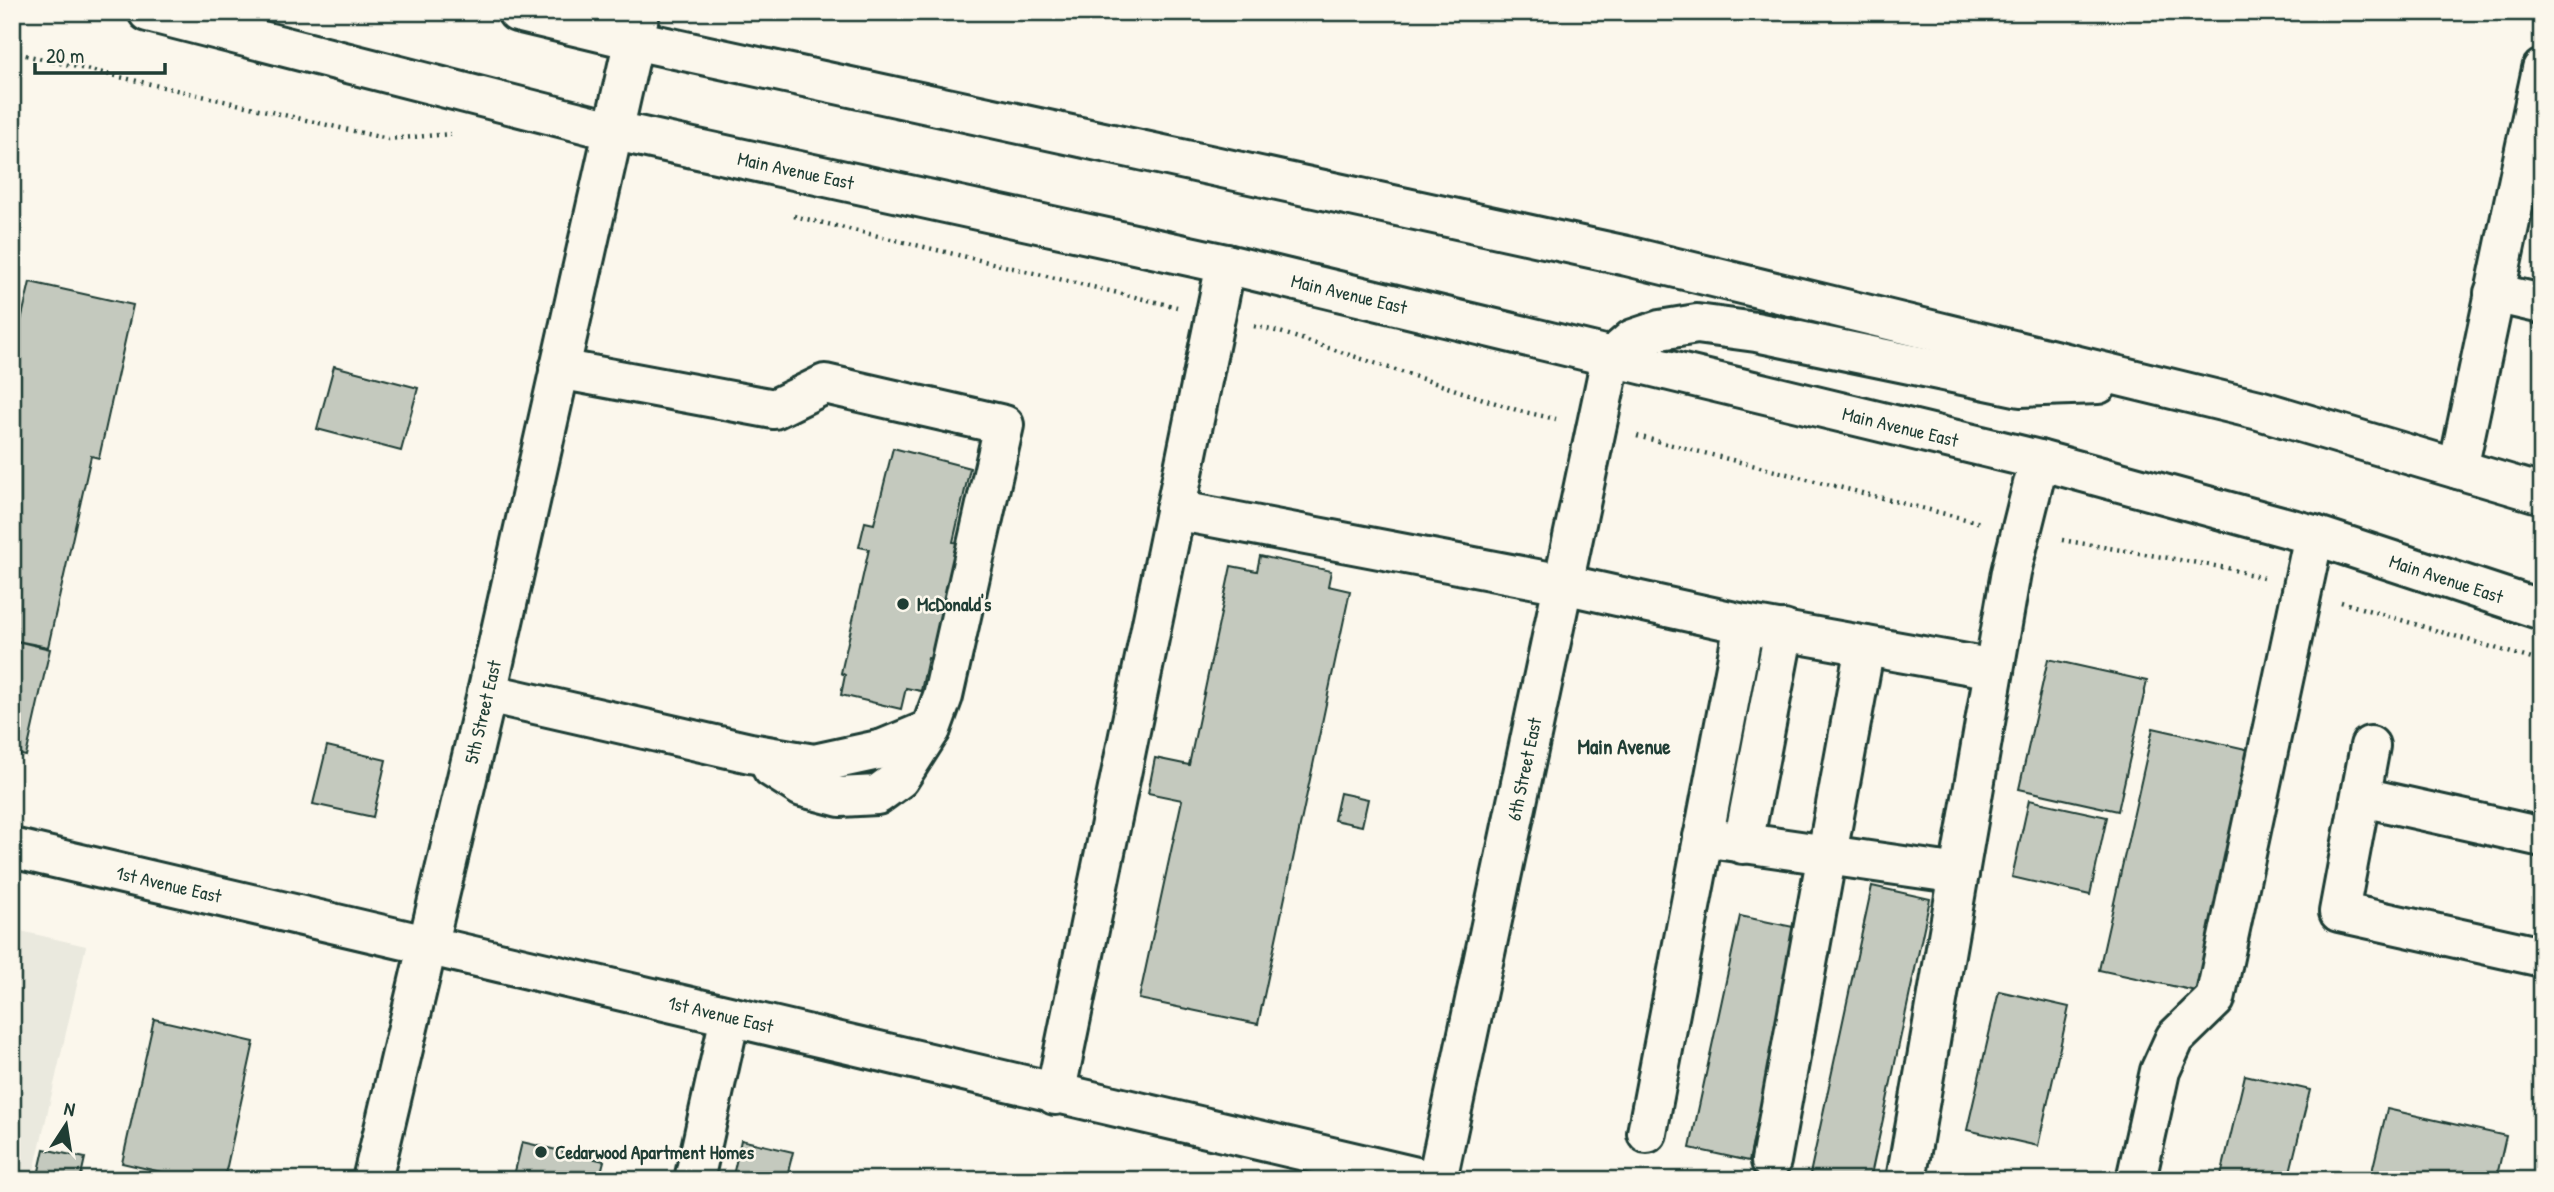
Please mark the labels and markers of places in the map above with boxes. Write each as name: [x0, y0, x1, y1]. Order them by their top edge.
place label: McDonald's: [917, 591, 992, 617]
marker: McDonald's: [895, 596, 911, 612]
place label: Cedarwood Apartment Homes: [555, 1139, 755, 1166]
marker: Cedarwood Apartment Homes: [533, 1144, 549, 1160]

